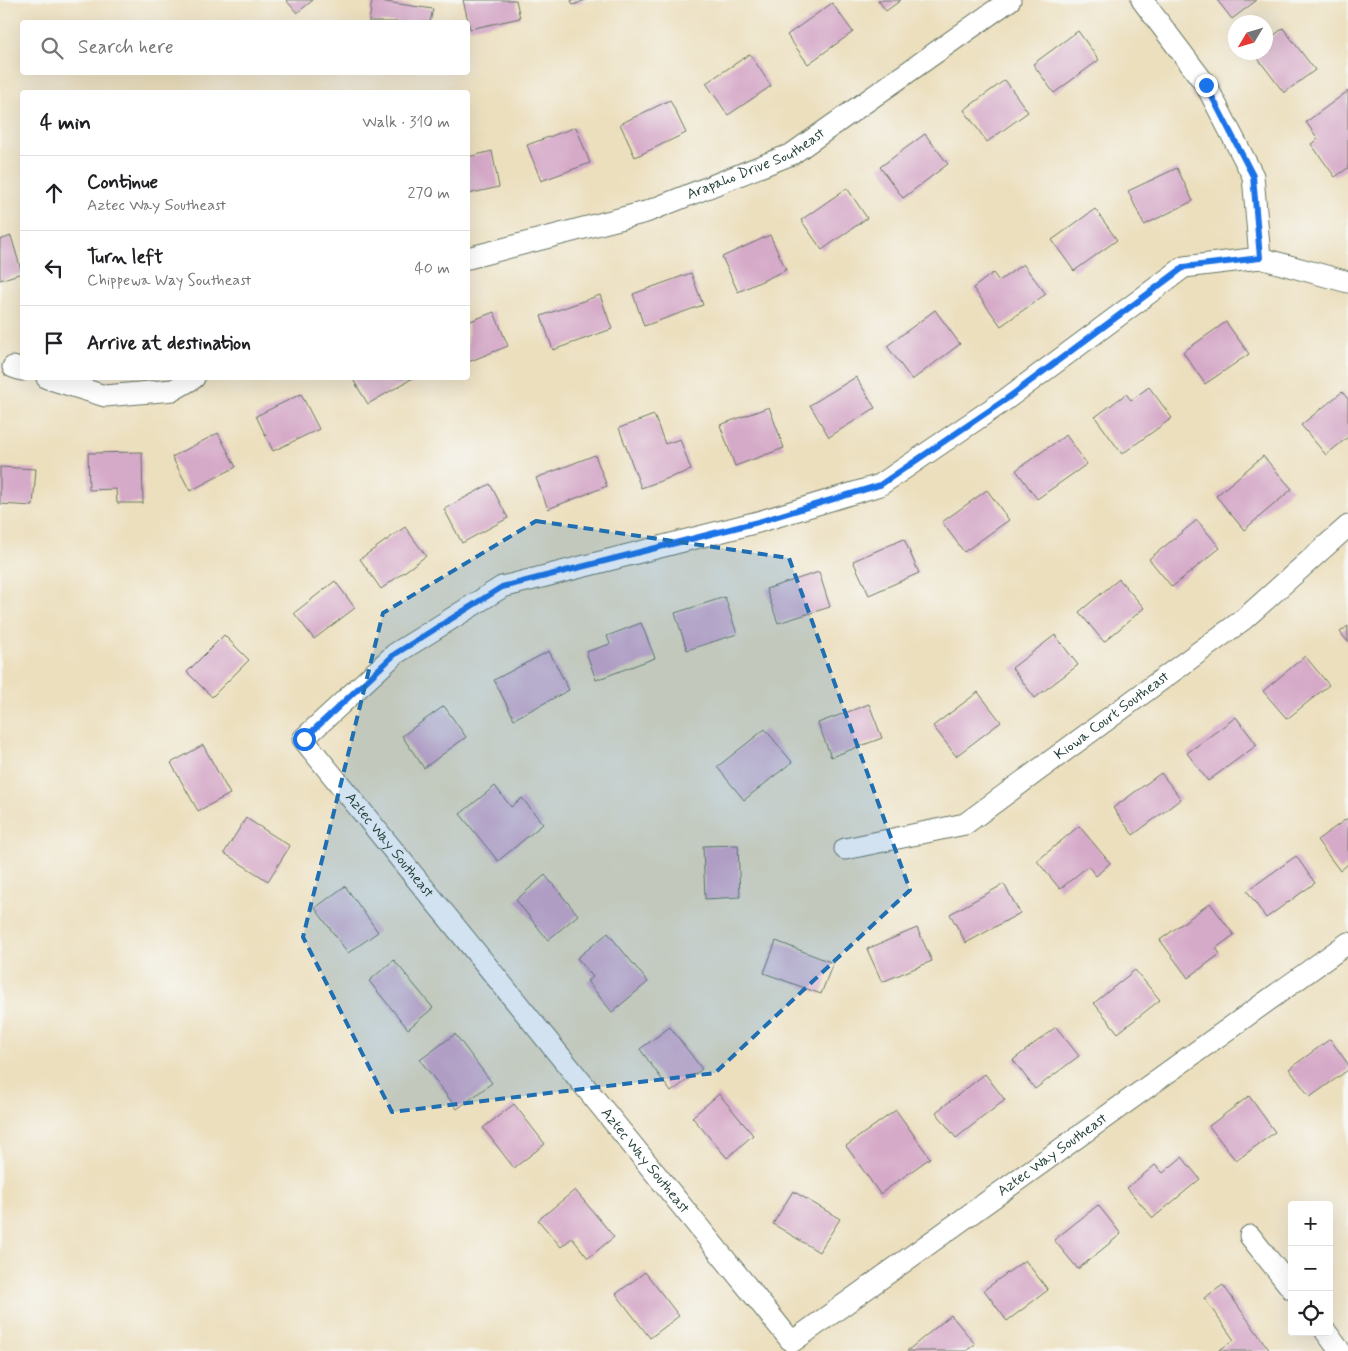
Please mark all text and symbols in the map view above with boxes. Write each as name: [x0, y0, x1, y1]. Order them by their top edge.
north arrow: [1228, 15, 1273, 60]
search box: [20, 20, 470, 75]
icon: search: [38, 34, 66, 62]
text: Search here: [78, 35, 174, 60]
route end: [1195, 74, 1218, 97]
text: 4 min: [40, 109, 91, 137]
text: Walk · 310 m: [362, 112, 450, 133]
street label: Arapaho Drive Southeast: [684, 123, 830, 205]
text: Continue: [87, 170, 158, 195]
icon: ahead: [40, 179, 68, 207]
text: 270 m: [407, 183, 450, 204]
text: Aztec Way Southeast: [87, 195, 226, 216]
text: Turn left: [87, 245, 163, 270]
icon: left: [40, 254, 68, 282]
text: 40 m: [414, 258, 450, 279]
text: Chippewa Way Southeast: [87, 270, 251, 291]
icon: arrive: [40, 329, 68, 357]
text: Arrive at destination: [87, 331, 251, 356]
street label: Kiowa Court Southeast: [1051, 667, 1174, 765]
route start: [293, 728, 316, 751]
street label: Aztec Way Southeast: [340, 788, 439, 903]
street label: Aztec Way Southeast: [596, 1104, 694, 1218]
street label: Aztec Way Southeast: [994, 1109, 1112, 1201]
map controls: [1288, 1201, 1333, 1336]
button: +: [1288, 1201, 1333, 1246]
button: −: [1288, 1246, 1333, 1291]
button: locate: [1288, 1291, 1333, 1336]

